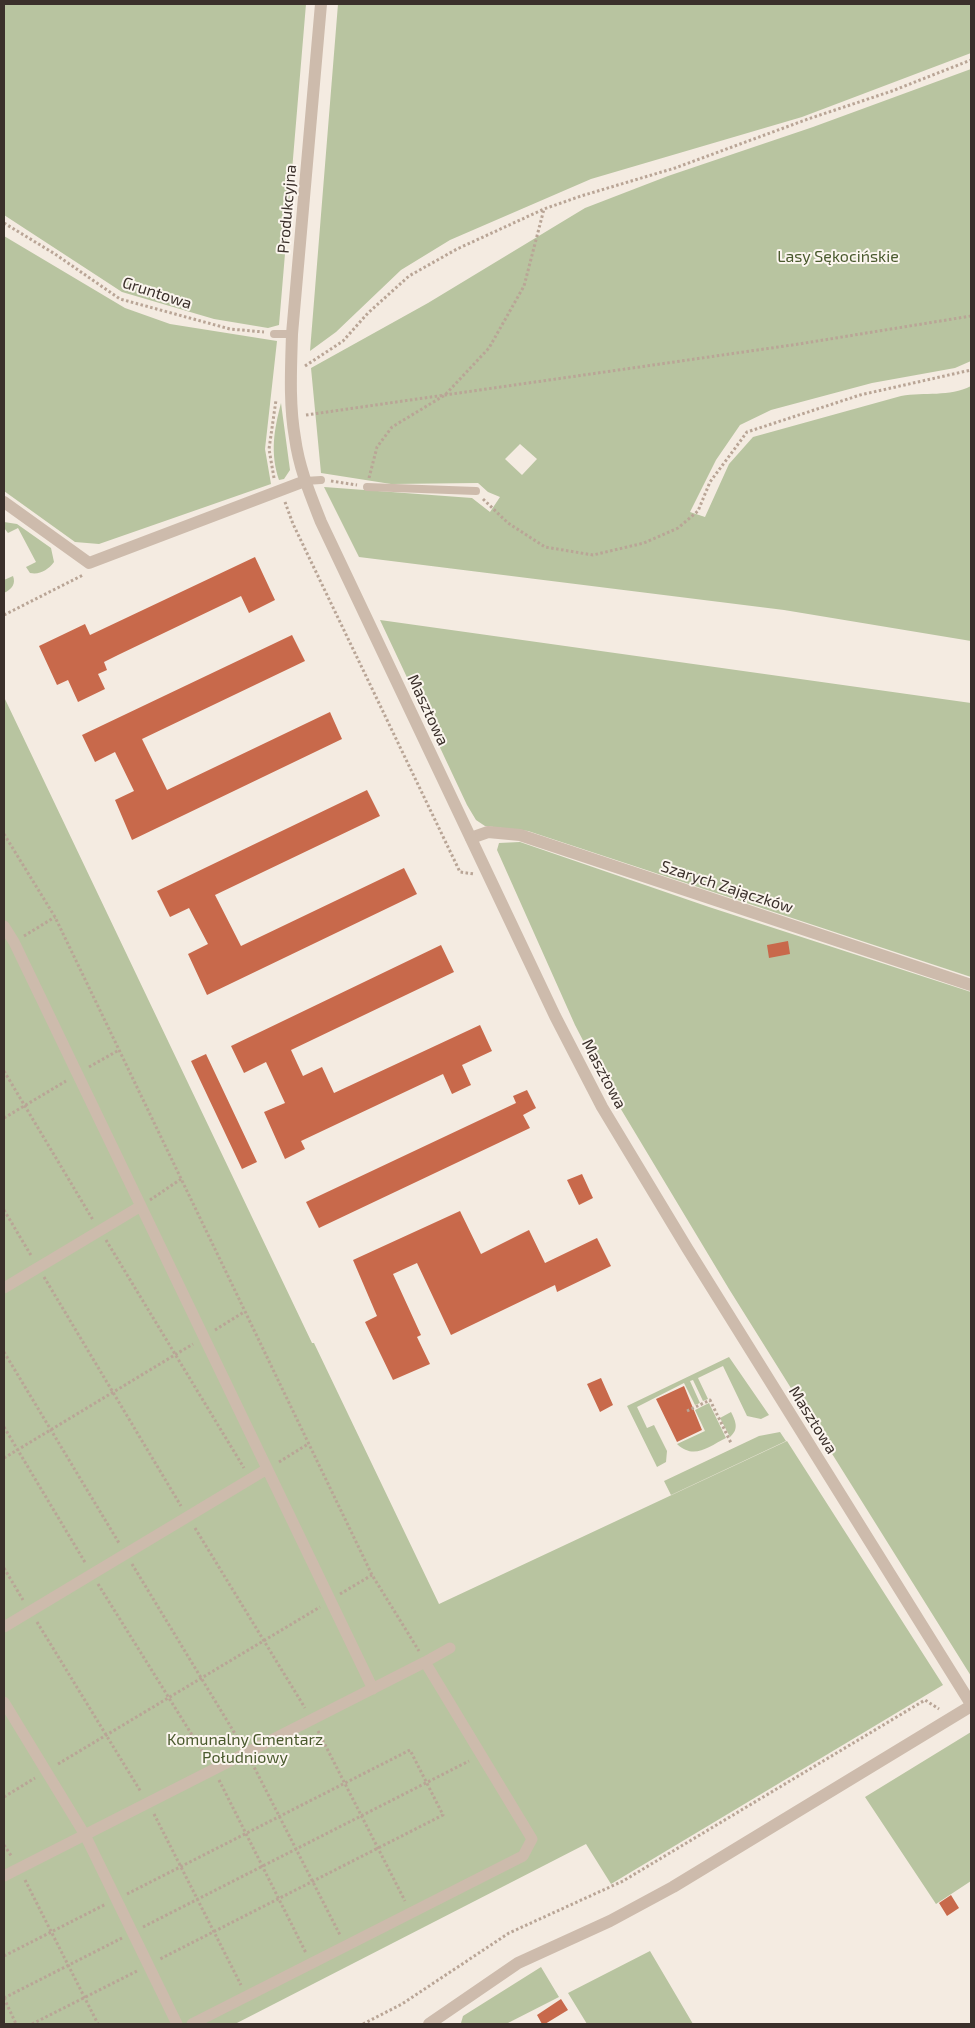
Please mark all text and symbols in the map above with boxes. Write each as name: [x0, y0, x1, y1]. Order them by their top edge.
street label: Produkcyjna: [274, 164, 300, 254]
park label: Lasy Sękocińskie: [777, 247, 899, 267]
street label: Gruntowa: [120, 273, 194, 313]
street label: Masztowa: [403, 671, 453, 749]
street label: Szarych Zajączków: [658, 857, 796, 917]
street label: Masztowa: [578, 1036, 630, 1112]
street label: Masztowa: [785, 1383, 841, 1457]
park label: Komunalny Cmentarz Południowy: [167, 1730, 323, 1768]

